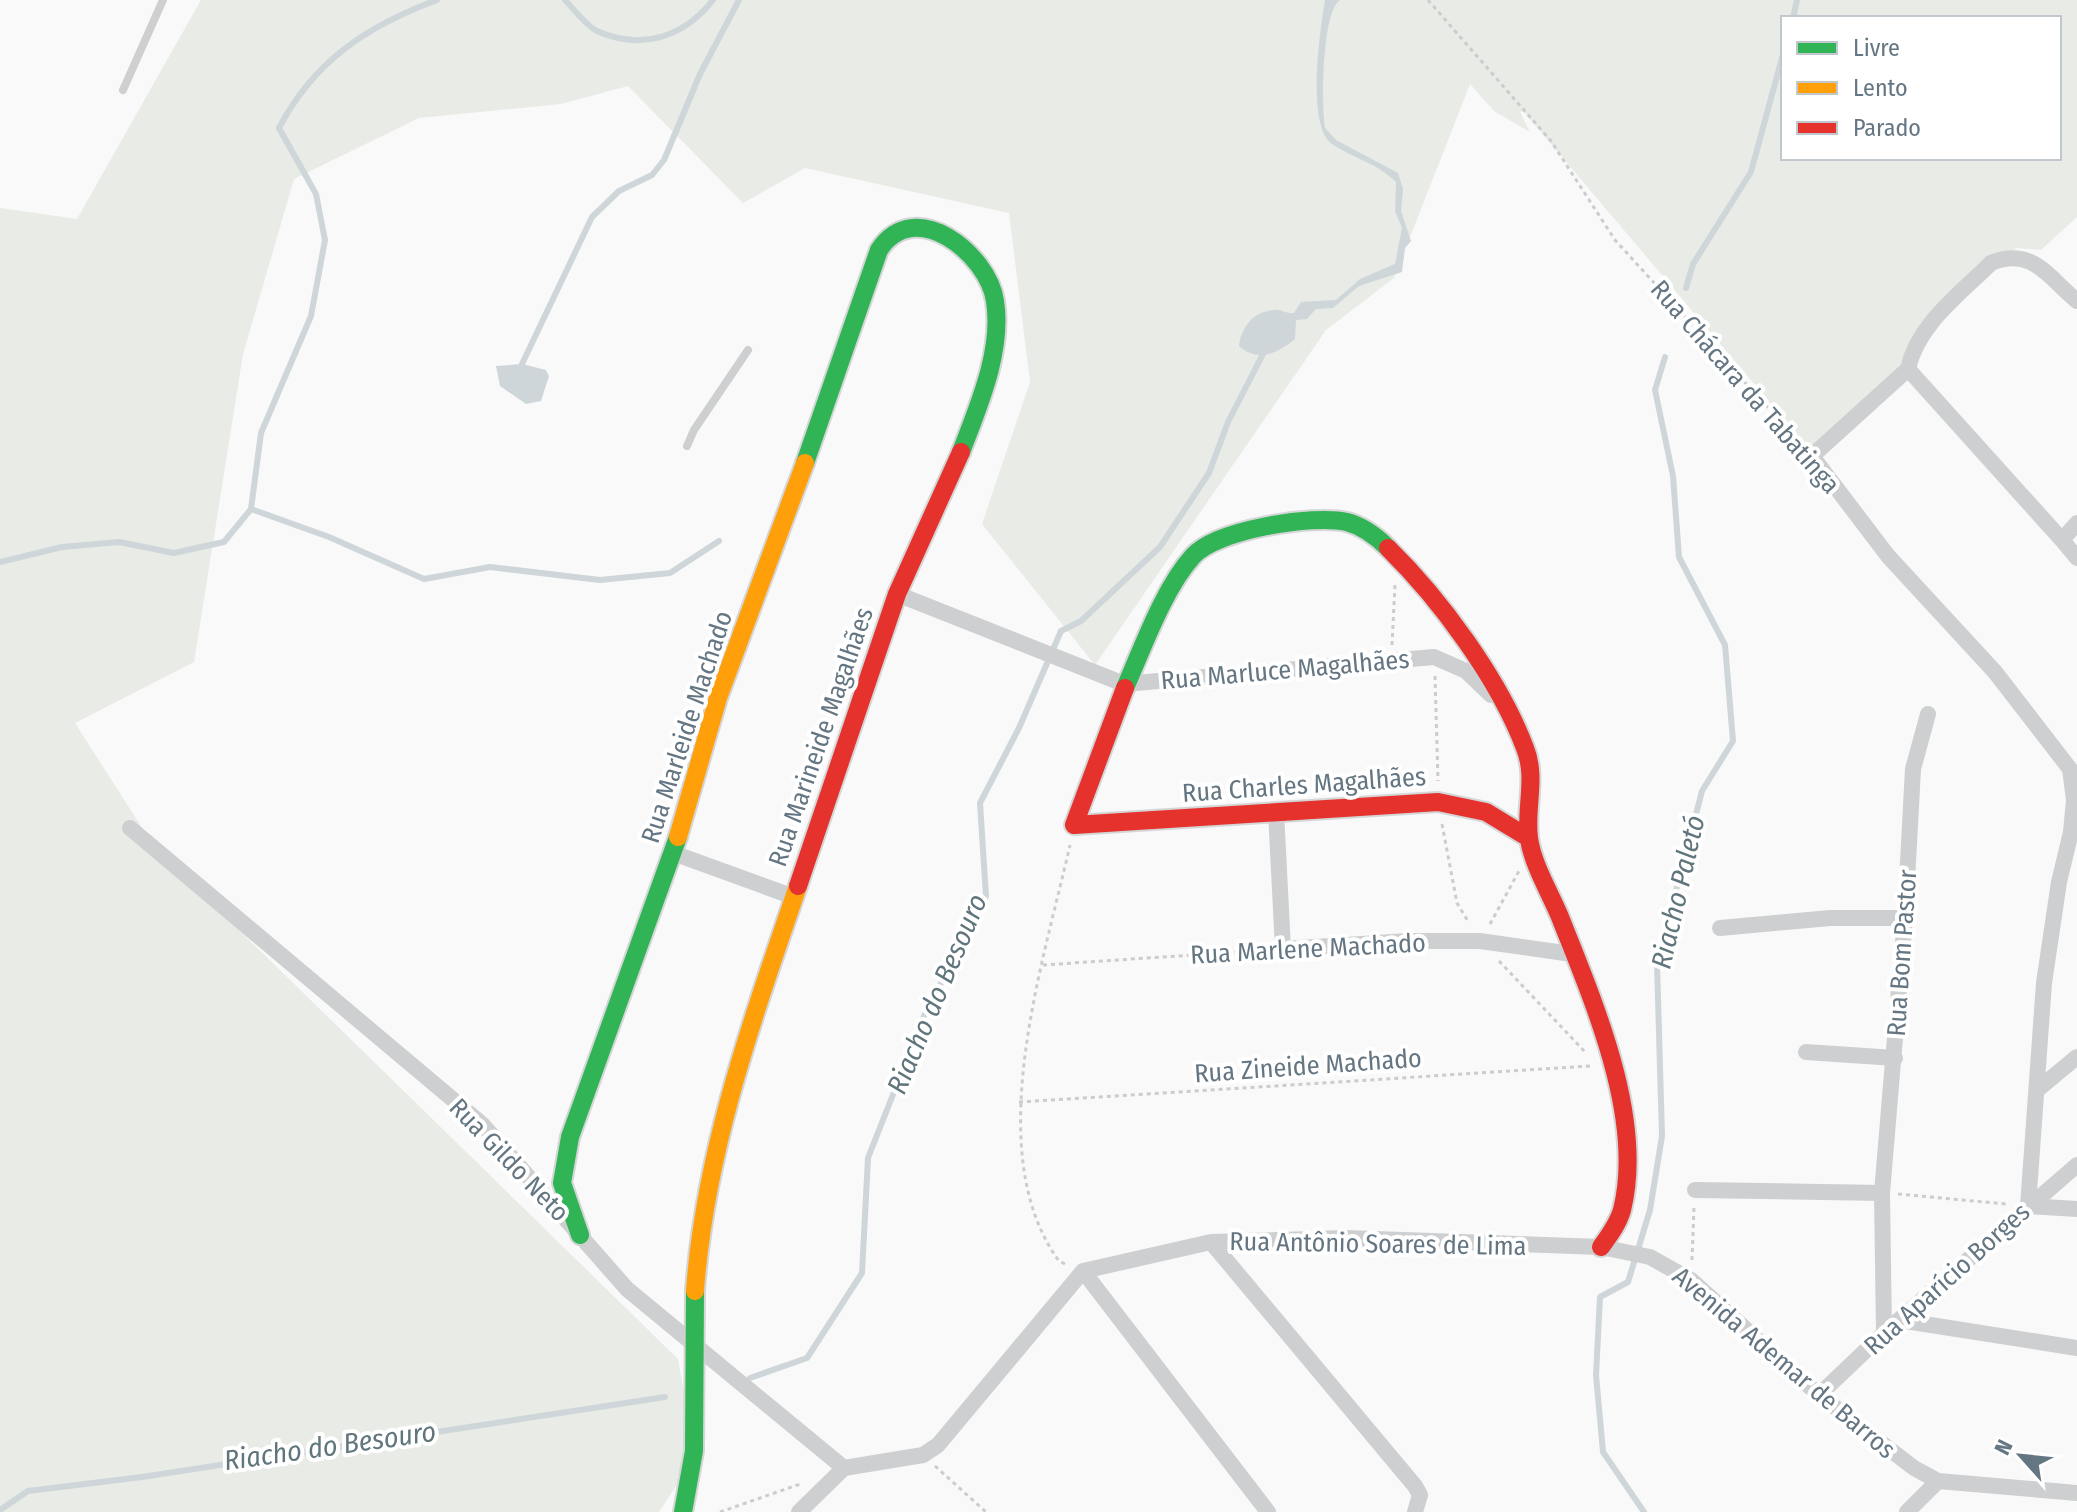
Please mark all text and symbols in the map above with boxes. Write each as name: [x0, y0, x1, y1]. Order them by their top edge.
legend: [1781, 16, 2061, 160]
text: Livre: [1853, 34, 1900, 62]
text: Lento: [1853, 74, 1908, 102]
text: Parado: [1853, 114, 1921, 142]
street label: Rua Chácara da Tabatinga: [1644, 274, 1846, 500]
street label: Rua Marineide Magalhães: [762, 603, 880, 871]
street label: Rua Marleide Machado: [635, 607, 739, 847]
street label: Rua Marluce Magalhães: [1159, 644, 1411, 696]
street label: Rua Charles Magalhães: [1181, 761, 1427, 809]
water label: Riacho Paletó: [1644, 812, 1712, 972]
street label: Rua Bom Pastor: [1881, 868, 1923, 1038]
water label: Riacho do Besouro: [880, 889, 994, 1099]
street label: Rua Marlene Machado: [1190, 927, 1426, 971]
street label: Rua Zineide Machado: [1193, 1043, 1423, 1089]
street label: Rua Gildo Neto: [443, 1092, 575, 1228]
street label: Rua Aparício Borges: [1858, 1197, 2036, 1361]
street label: Rua Antônio Soares de Lima: [1229, 1226, 1527, 1262]
street label: Avenida Ademar de Barros: [1666, 1261, 1902, 1465]
water label: Riacho do Besouro: [222, 1415, 438, 1477]
north arrow: [1981, 1416, 2061, 1496]
text: N: [1989, 1435, 2019, 1459]

